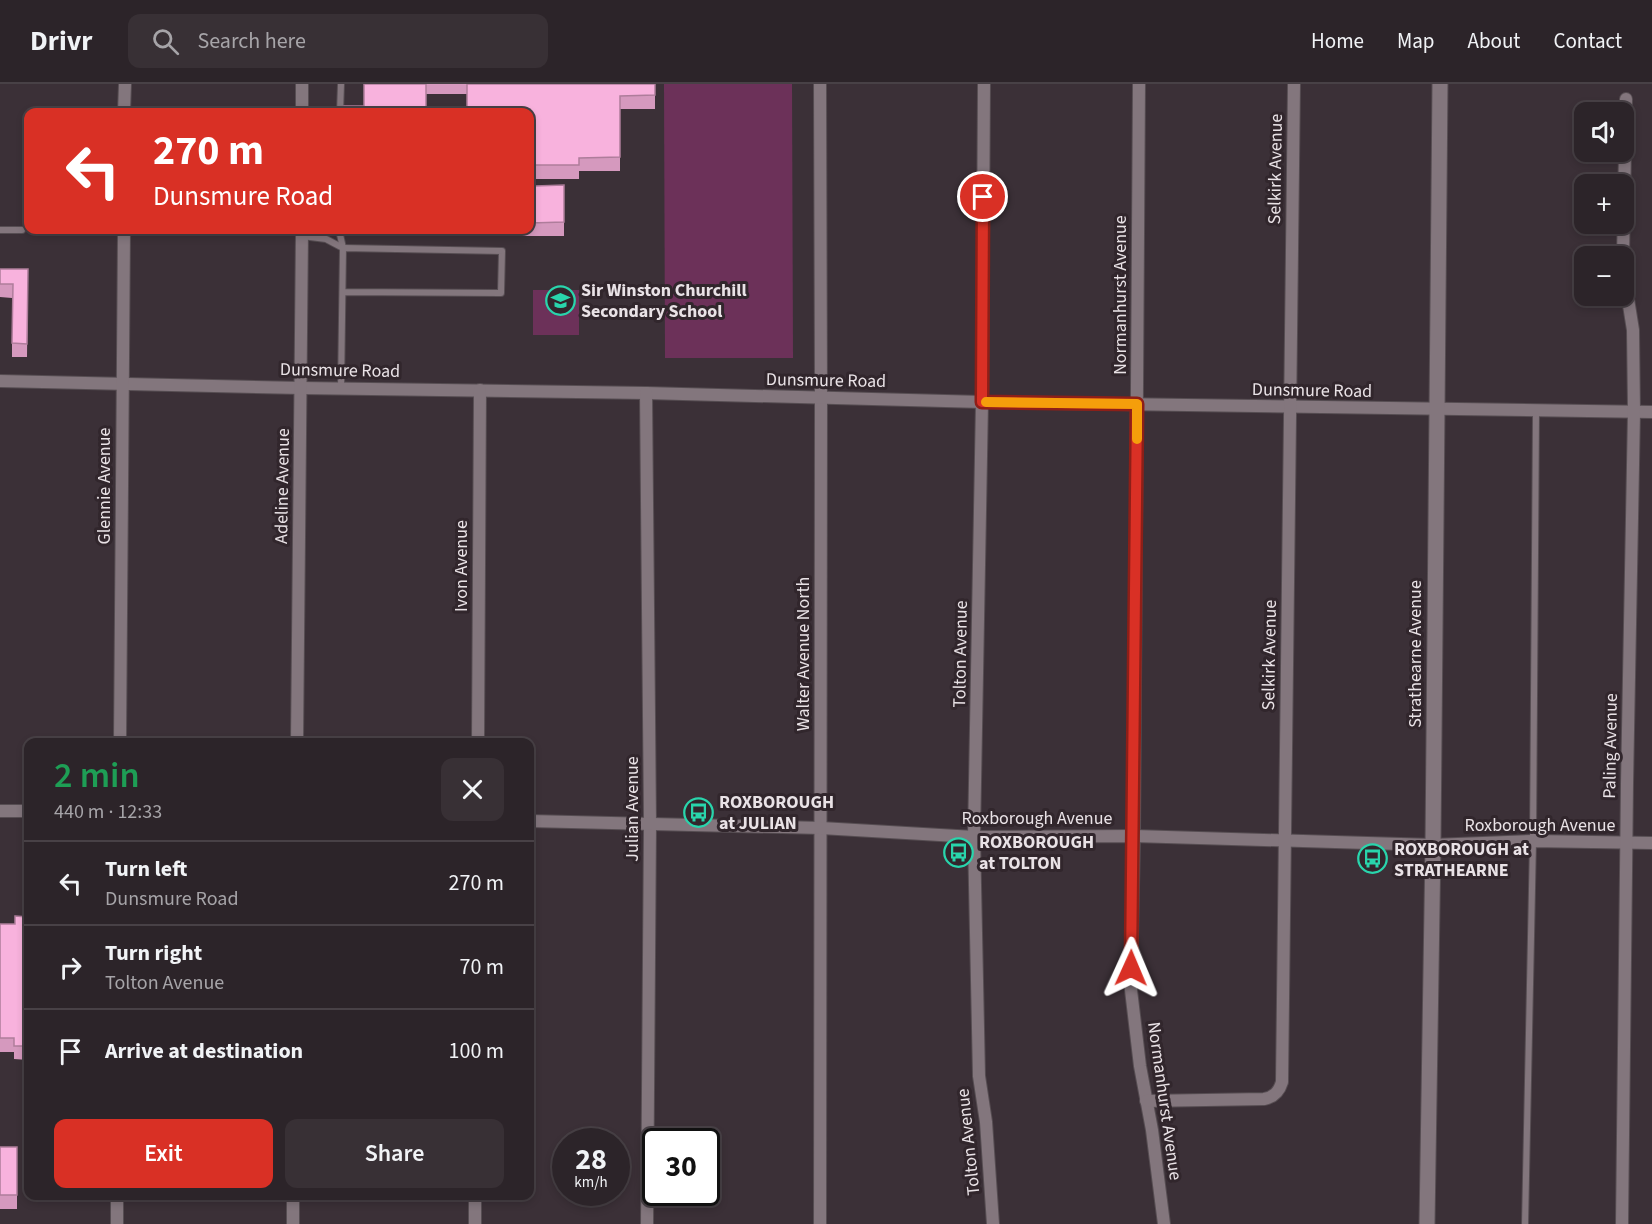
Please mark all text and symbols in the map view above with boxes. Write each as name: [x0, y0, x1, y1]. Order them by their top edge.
search box: [128, 14, 548, 68]
text: Drivr: [30, 21, 92, 61]
icon: search: [149, 25, 182, 58]
text: Search here: [197, 25, 306, 57]
text: Home: [1311, 26, 1364, 56]
text: Map: [1397, 26, 1435, 56]
text: About: [1468, 26, 1520, 56]
text: Contact: [1553, 26, 1622, 56]
map controls: [1574, 102, 1634, 306]
button: sound: [1574, 102, 1634, 162]
street label: Selkirk Avenue: [1262, 113, 1289, 225]
text: 270 m: [153, 121, 264, 181]
icon: left: [54, 132, 132, 210]
pin: [957, 171, 1008, 222]
button: +: [1574, 174, 1634, 234]
text: Dunsmure Road: [153, 177, 333, 216]
icon: arrive: [966, 180, 999, 213]
street label: Normanhurst Avenue: [1108, 215, 1133, 375]
button: −: [1574, 246, 1634, 306]
place label: Sir Winston Churchill Secondary School: [581, 278, 747, 324]
school or university icon: Sir Winston Churchill Secondary School: [544, 284, 576, 316]
street label: Dunsmure Road: [280, 357, 400, 384]
street label: Dunsmure Road: [766, 367, 886, 394]
street label: Dunsmure Road: [1252, 377, 1372, 404]
street label: Glennie Avenue: [92, 428, 117, 544]
street label: Adeline Avenue: [269, 428, 296, 544]
street label: Ivon Avenue: [449, 520, 474, 612]
street label: Walter Avenue North: [791, 577, 816, 731]
street label: Strathearne Avenue: [1403, 580, 1428, 728]
street label: Selkirk Avenue: [1256, 599, 1283, 711]
street label: Tolton Avenue: [947, 600, 974, 708]
street label: Paling Avenue: [1597, 693, 1624, 799]
text: 2 min: [54, 750, 140, 801]
street label: Julian Avenue: [620, 756, 645, 862]
button: close: [441, 758, 504, 821]
place label: ROXBOROUGH at JULIAN: [719, 790, 834, 836]
bus stop icon: ROXBOROUGH at JULIAN: [682, 796, 714, 828]
text: 440 m · 12:33: [54, 798, 162, 826]
street label: Roxborough Avenue: [962, 806, 1112, 831]
street label: Roxborough Avenue: [1465, 813, 1615, 838]
place label: ROXBOROUGH at TOLTON: [979, 830, 1094, 876]
bus stop icon: ROXBOROUGH at TOLTON: [942, 836, 974, 868]
place label: ROXBOROUGH at STRATHEARNE: [1394, 837, 1529, 883]
bus stop icon: ROXBOROUGH at STRATHEARNE: [1357, 843, 1389, 875]
text: Turn left: [105, 853, 187, 885]
icon: left: [54, 867, 87, 900]
text: 270 m: [449, 867, 504, 899]
text: Dunsmure Road: [105, 885, 239, 913]
position arrow: [1099, 936, 1163, 1000]
text: Turn right: [105, 937, 202, 969]
icon: right: [54, 951, 87, 984]
text: 70 m: [459, 951, 504, 983]
text: Tolton Avenue: [105, 969, 224, 997]
street label: Normanhurst Avenue: [1141, 1020, 1188, 1182]
icon: arrive: [54, 1035, 87, 1068]
text: Arrive at destination: [105, 1035, 303, 1067]
text: 100 m: [449, 1035, 504, 1067]
street label: Tolton Avenue: [950, 1087, 987, 1197]
button: Exit: [54, 1119, 273, 1188]
button: Share: [285, 1119, 504, 1188]
speed limit sign: 30: [642, 1128, 720, 1206]
text: 28: [575, 1138, 607, 1181]
text: km/h: [574, 1172, 608, 1193]

